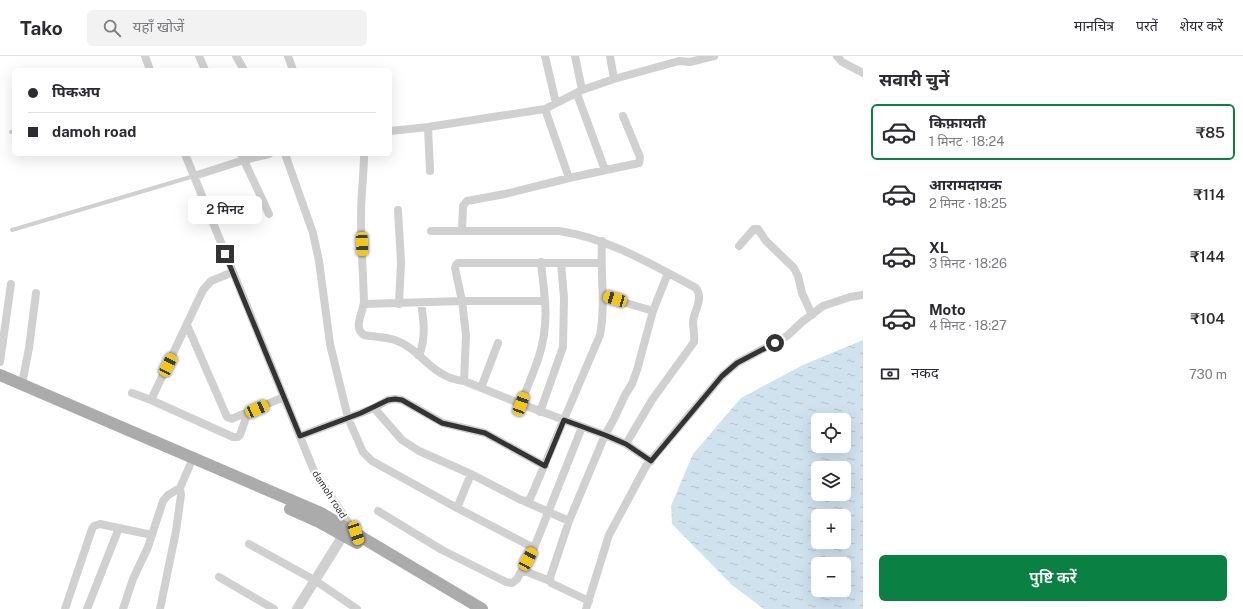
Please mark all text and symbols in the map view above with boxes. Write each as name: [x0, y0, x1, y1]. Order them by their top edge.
search box: [87, 10, 367, 46]
text: Tako: [20, 17, 63, 39]
icon: search: [101, 17, 123, 39]
text: यहाँ खोजें: [133, 18, 184, 35]
text: मानचित्र: [1074, 18, 1114, 34]
text: परतें: [1136, 18, 1158, 34]
text: शेयर करें: [1180, 18, 1223, 34]
text: सवारी चुनें: [879, 69, 949, 90]
text: पिकअप: [52, 83, 100, 100]
icon: car: [881, 114, 917, 150]
text: किफ़ायती: [929, 114, 986, 131]
text: damoh road: [52, 123, 136, 140]
text: ₹85: [1196, 124, 1225, 141]
text: 1 मिनट · 18:24: [929, 134, 1004, 149]
icon: car: [881, 176, 917, 212]
text: आरामदायक: [929, 176, 1002, 193]
text: ₹114: [1194, 186, 1225, 203]
callout: 2 मिनट: [188, 196, 262, 224]
text: 2 मिनट · 18:25: [929, 196, 1007, 211]
text: 2 मिनट: [206, 202, 244, 217]
car: [356, 232, 368, 256]
icon: car: [881, 238, 917, 274]
text: XL: [929, 239, 948, 256]
route end: [216, 245, 234, 263]
text: ₹144: [1190, 248, 1225, 265]
text: 3 मिनट · 18:26: [929, 256, 1007, 271]
car: [602, 290, 628, 308]
icon: car: [881, 300, 917, 336]
text: Moto: [929, 301, 966, 318]
text: ₹104: [1190, 310, 1225, 327]
text: 4 मिनट · 18:27: [929, 318, 1007, 333]
route start: [766, 334, 784, 352]
car: [157, 352, 179, 378]
icon: cash: [879, 363, 901, 385]
text: नकद: [911, 364, 939, 381]
text: 730 m: [1189, 367, 1227, 382]
car: [511, 391, 531, 417]
car: [244, 399, 270, 419]
map controls: [811, 413, 851, 597]
button: locate: [811, 413, 851, 453]
button: layers: [811, 461, 851, 501]
street label: damoh road: [310, 468, 350, 520]
button: +: [811, 509, 851, 549]
car: [346, 520, 366, 546]
car: [517, 546, 539, 572]
button: पुष्टि करें: [879, 555, 1227, 601]
button: −: [811, 557, 851, 597]

